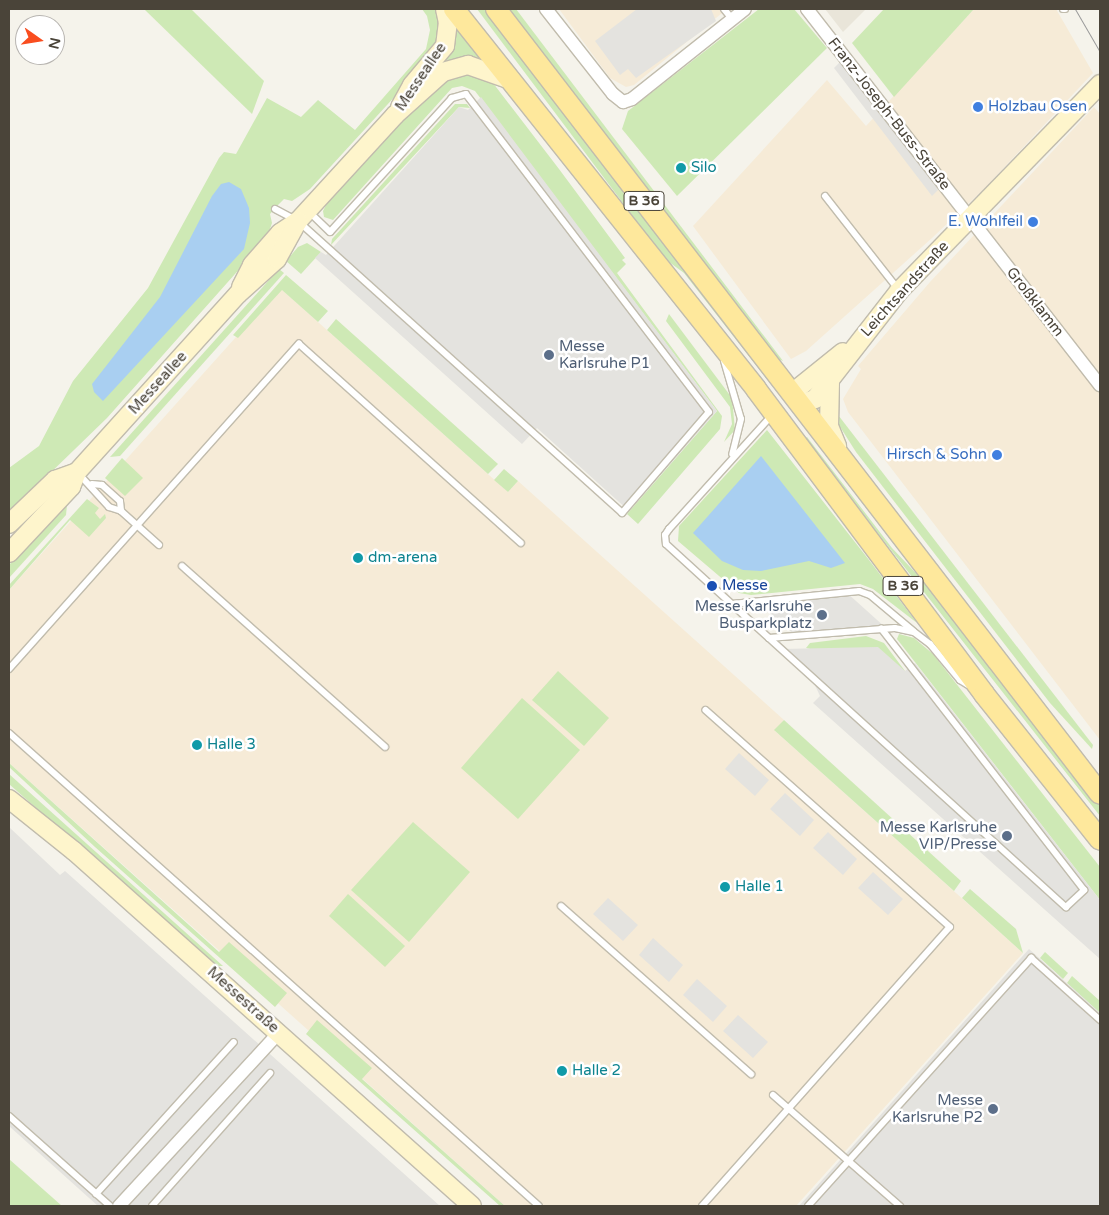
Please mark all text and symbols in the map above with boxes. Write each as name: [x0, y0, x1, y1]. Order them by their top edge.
north arrow: [15, 15, 65, 65]
street label: Franz-Joseph-Buss-Straße: [824, 34, 954, 194]
text: N: [45, 36, 64, 51]
street label: Messeallee: [392, 39, 450, 115]
place label: Holzbau Osen: [988, 98, 1087, 116]
marker: Holzbau Osen: [972, 101, 984, 113]
place label: Silo: [691, 159, 717, 177]
marker: Silo: [675, 162, 687, 174]
road number: B 36: [623, 190, 665, 212]
place label: E. Wohlfeil: [948, 213, 1023, 231]
marker: E. Wohlfeil: [1027, 216, 1039, 228]
street label: Leichtsandstraße: [857, 237, 953, 341]
street label: Großklamm: [1002, 264, 1068, 340]
place label: Messe Karlsruhe P1: [559, 337, 650, 372]
street label: Messeallee: [125, 348, 191, 418]
marker: Messe Karlsruhe P1: [543, 349, 555, 361]
place label: Hirsch & Sohn: [887, 446, 987, 464]
marker: Hirsch & Sohn: [991, 449, 1003, 461]
place label: dm-arena: [368, 549, 437, 567]
marker: dm-arena: [352, 552, 364, 564]
road number: B 36: [882, 574, 924, 598]
place label: Messe: [722, 577, 768, 595]
marker: Messe: [706, 580, 718, 592]
place label: Messe Karlsruhe Busparkplatz: [695, 597, 812, 632]
marker: Messe Karlsruhe Busparkplatz: [816, 609, 828, 621]
place label: Halle 3: [207, 736, 256, 754]
marker: Halle 3: [191, 739, 203, 751]
place label: Messe Karlsruhe VIP/Presse: [880, 818, 997, 853]
marker: Messe Karlsruhe VIP/Presse: [1001, 830, 1013, 842]
place label: Halle 1: [735, 878, 784, 896]
marker: Halle 1: [719, 881, 731, 893]
street label: Messestraße: [203, 963, 283, 1037]
place label: Halle 2: [572, 1062, 621, 1080]
marker: Halle 2: [556, 1065, 568, 1077]
place label: Messe Karlsruhe P2: [892, 1091, 983, 1126]
marker: Messe Karlsruhe P2: [987, 1103, 999, 1115]

